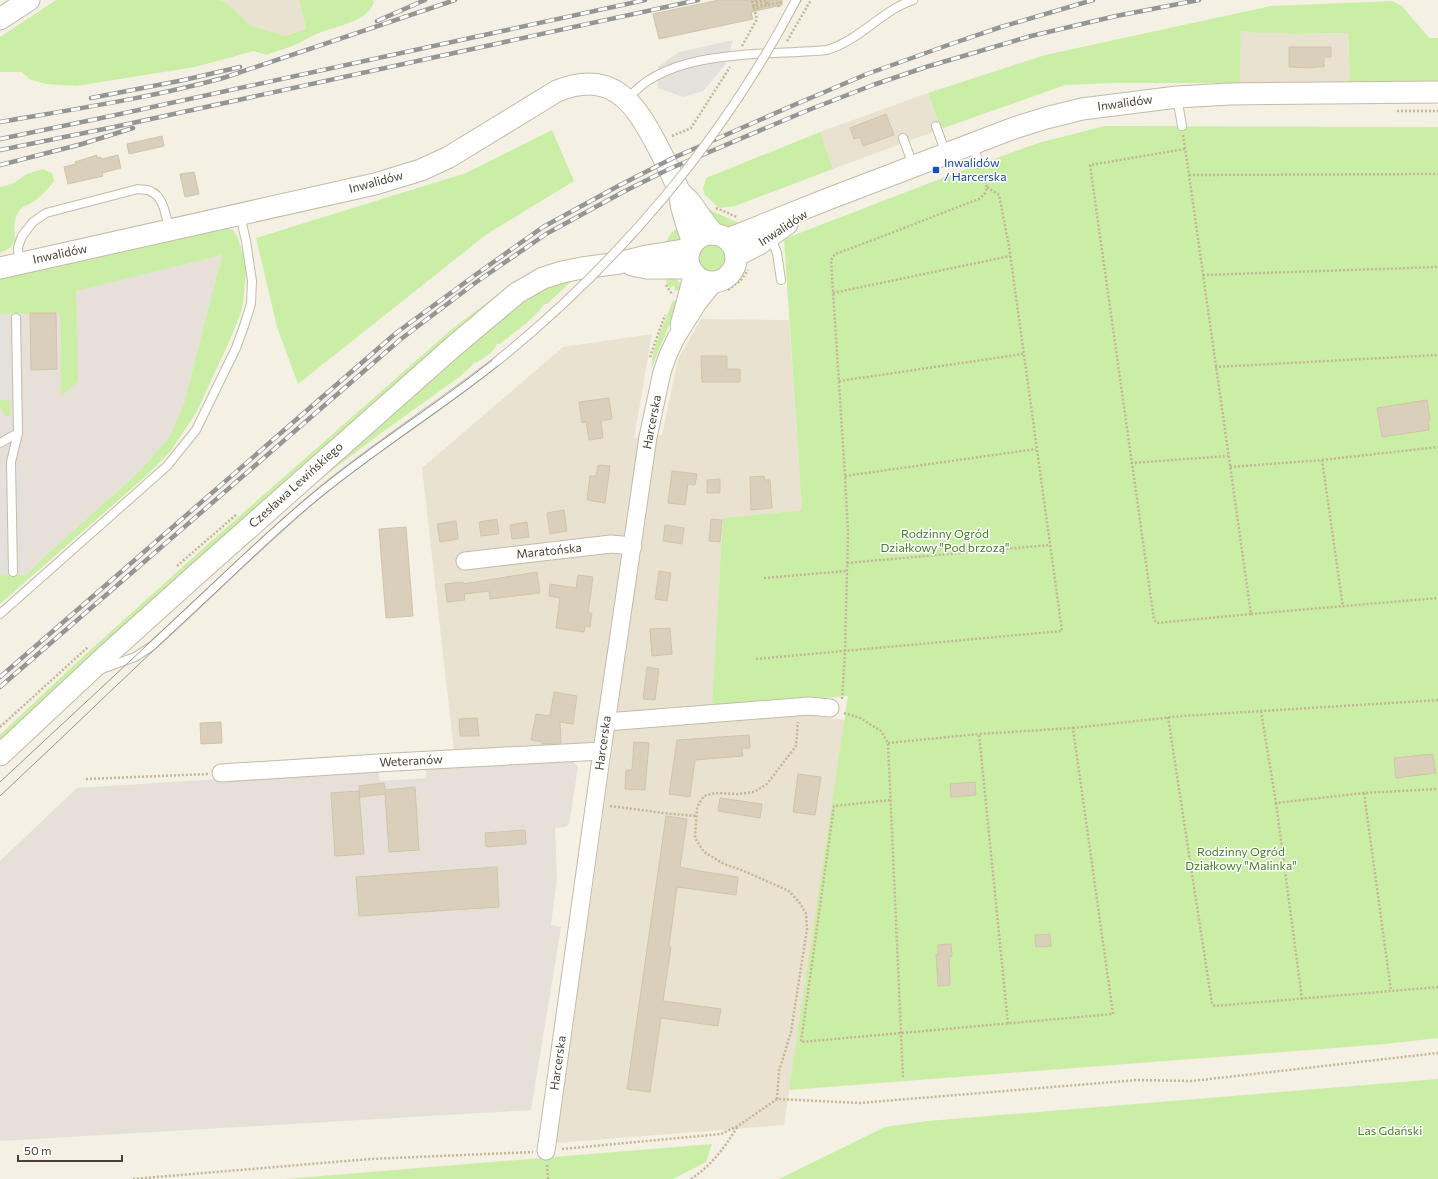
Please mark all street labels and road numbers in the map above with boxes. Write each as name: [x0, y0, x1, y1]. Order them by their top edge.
street label: Inwalidów: [1096, 91, 1154, 113]
street label: Inwalidów: [347, 167, 405, 195]
street label: Inwalidów: [755, 206, 810, 248]
street label: Inwalidów: [31, 240, 89, 266]
street label: Harcerska: [639, 394, 663, 450]
street label: Czesława Lewińskiego: [246, 438, 345, 530]
street label: Maratońska: [515, 540, 582, 560]
street label: Harcerska: [591, 715, 613, 771]
street label: Weteranów: [379, 751, 443, 769]
street label: Harcerska: [546, 1035, 568, 1091]

